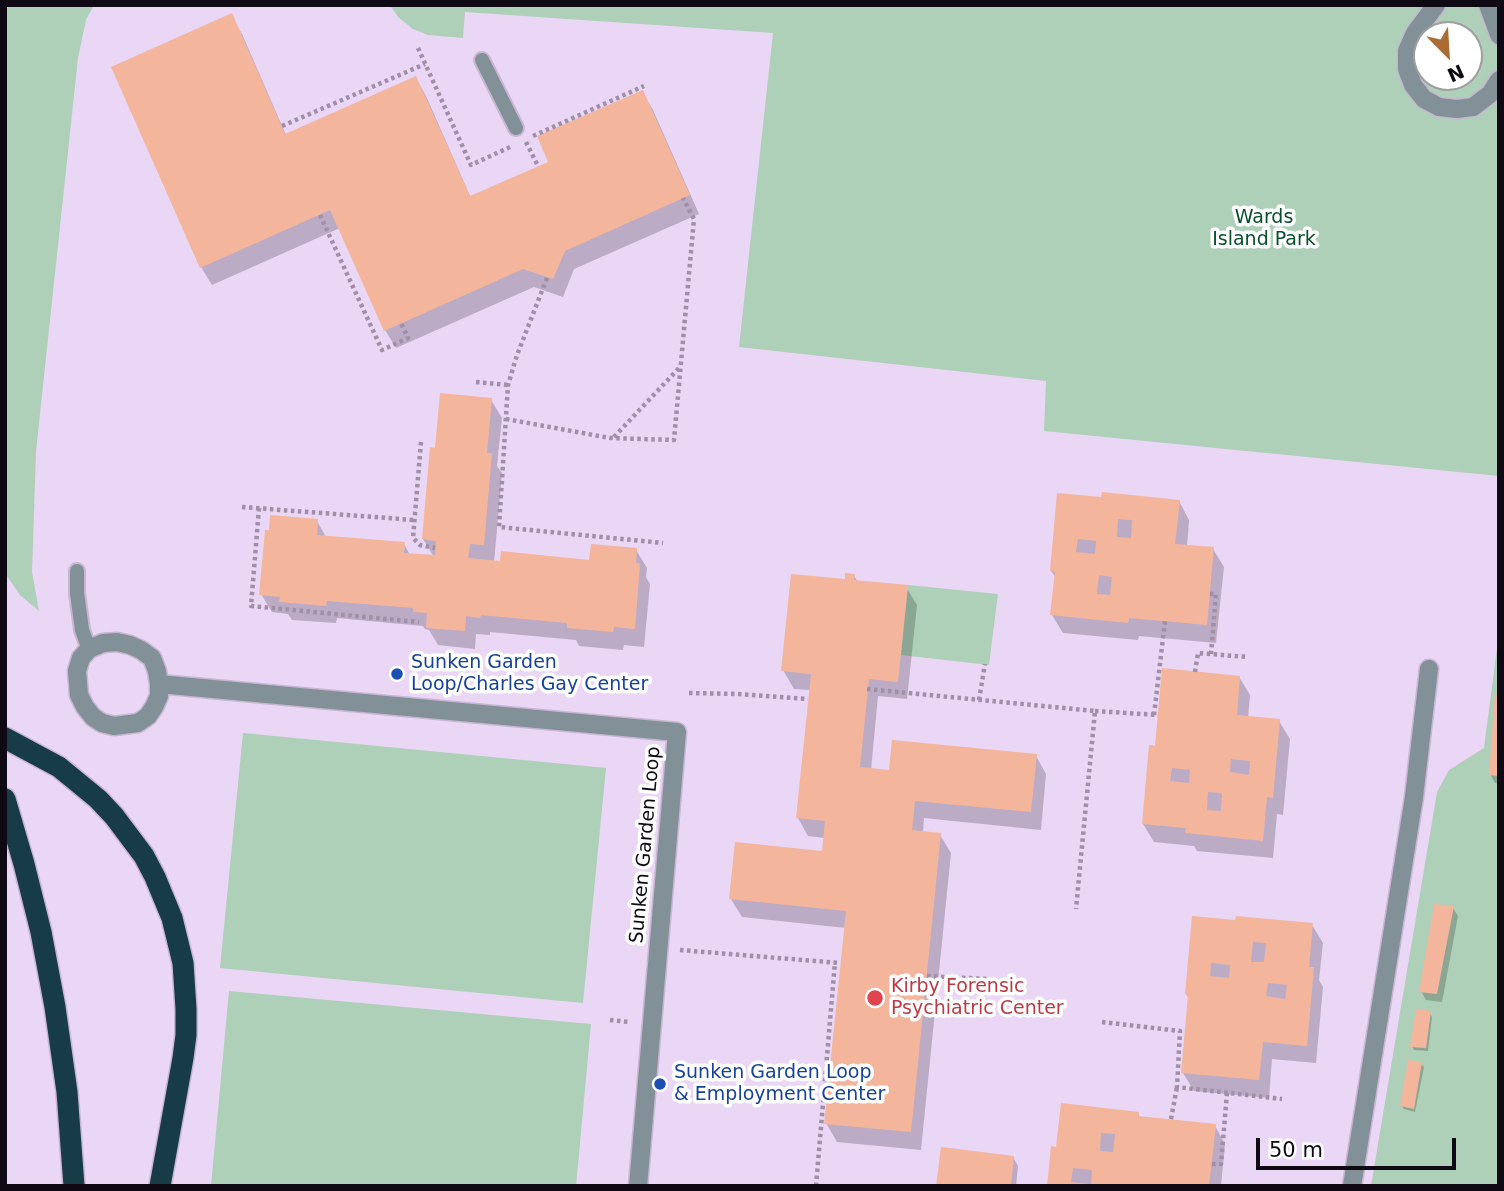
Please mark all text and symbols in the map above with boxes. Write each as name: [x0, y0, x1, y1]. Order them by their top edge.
north arrow: [1413, 21, 1483, 91]
text: N: [1444, 60, 1467, 87]
park label: Wards Island Park: [1212, 207, 1316, 251]
place label: Sunken Garden Loop/Charles Gay Center: [411, 652, 648, 696]
marker: Sunken Garden Loop/Charles Gay Center: [389, 666, 405, 682]
street label: Sunken Garden Loop: [626, 746, 666, 944]
place label: Kirby Forensic Psychiatric Center: [891, 976, 1064, 1020]
marker: Kirby Forensic Psychiatric Center: [865, 988, 885, 1008]
place label: Sunken Garden Loop & Employment Center: [674, 1062, 885, 1106]
marker: Sunken Garden Loop & Employment Center: [652, 1076, 668, 1092]
scale bar: [1259, 1124, 1458, 1168]
text: 50 m: [1269, 1138, 1323, 1162]

